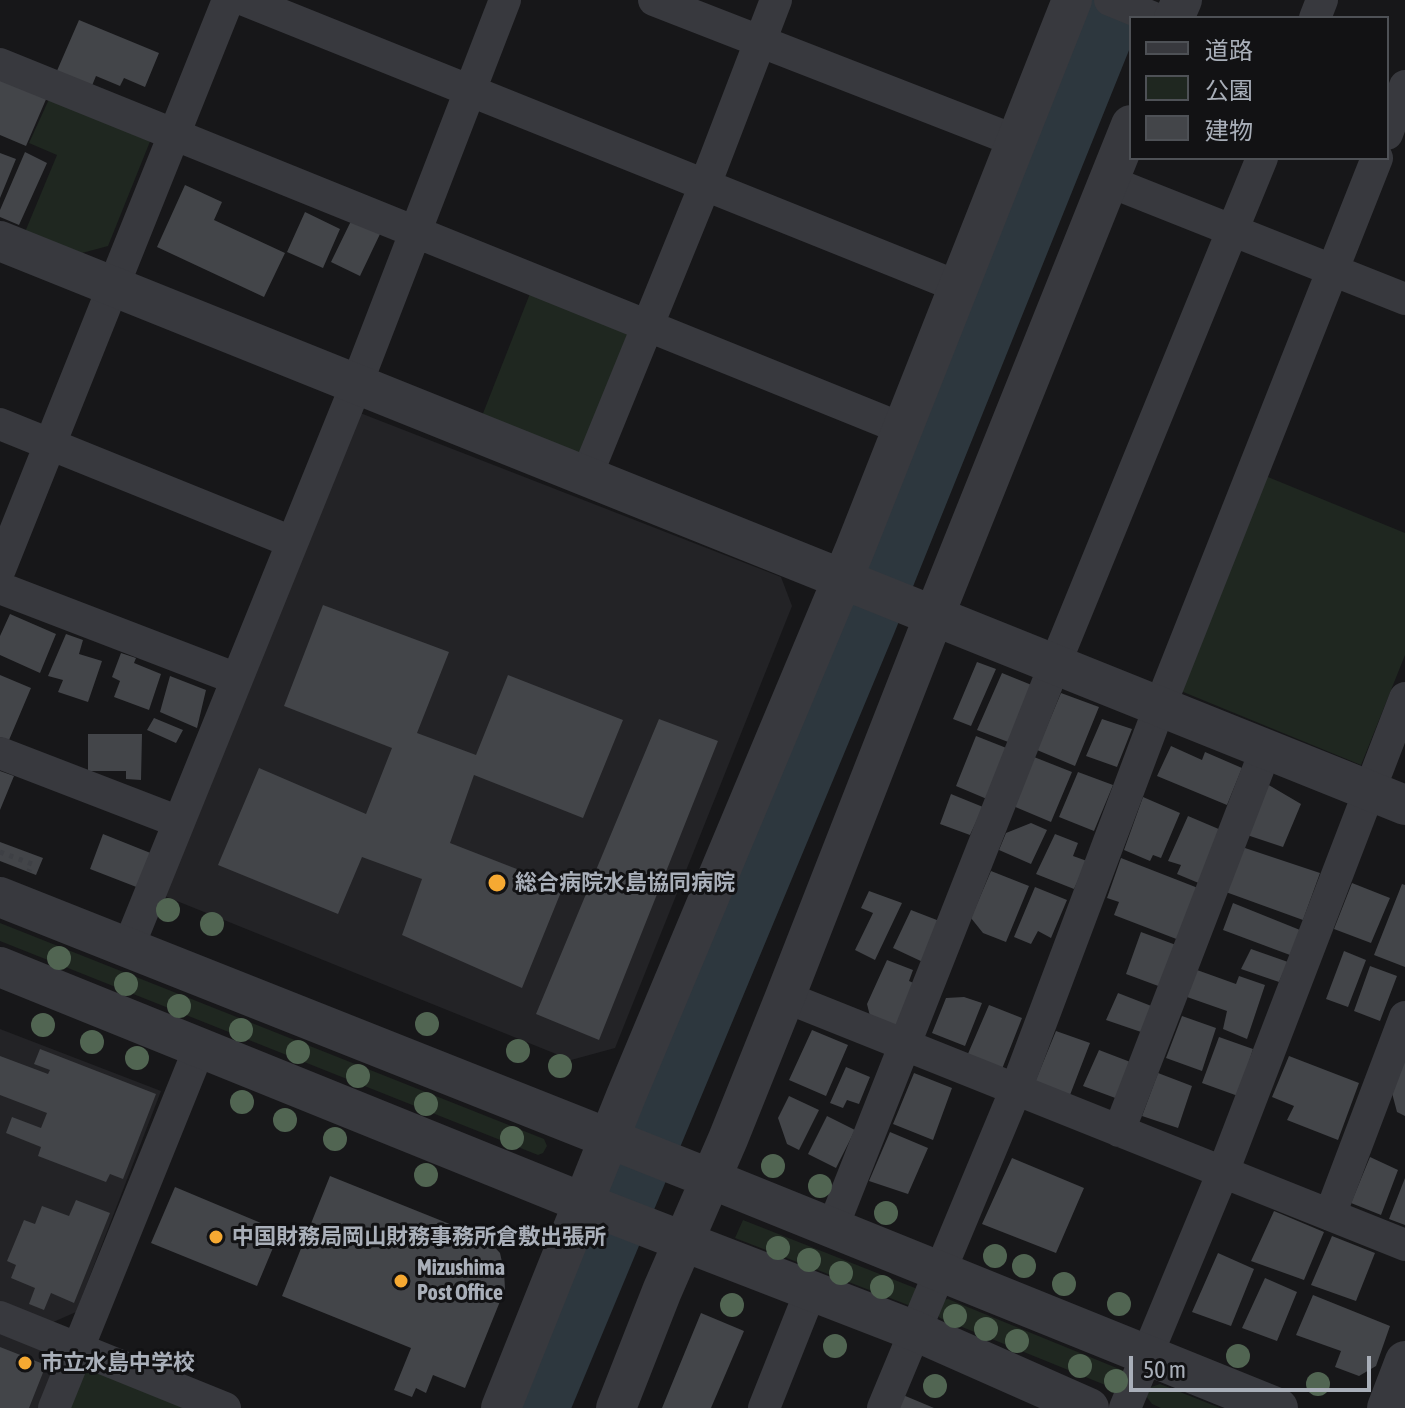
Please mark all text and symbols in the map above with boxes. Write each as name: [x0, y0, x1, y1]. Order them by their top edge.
legend: [1129, 16, 1389, 160]
text: 道路: [1205, 37, 1253, 64]
text: 公園: [1205, 77, 1253, 104]
text: 建物: [1205, 117, 1253, 144]
place label: 総合病院水島協同病院: [515, 870, 735, 896]
marker: 総合病院水島協同病院: [486, 872, 508, 894]
place label: 中国財務局岡山財務事務所倉敷出張所: [232, 1224, 606, 1250]
marker: 中国財務局岡山財務事務所倉敷出張所: [207, 1228, 225, 1246]
place label: Mizushima Post Office: [417, 1255, 505, 1306]
marker: Mizushima Post Office: [392, 1272, 410, 1290]
scale bar: [1133, 1340, 1375, 1390]
place label: 市立水島中学校: [41, 1350, 195, 1376]
marker: 市立水島中学校: [16, 1354, 34, 1372]
text: 50 m: [1143, 1356, 1186, 1383]

